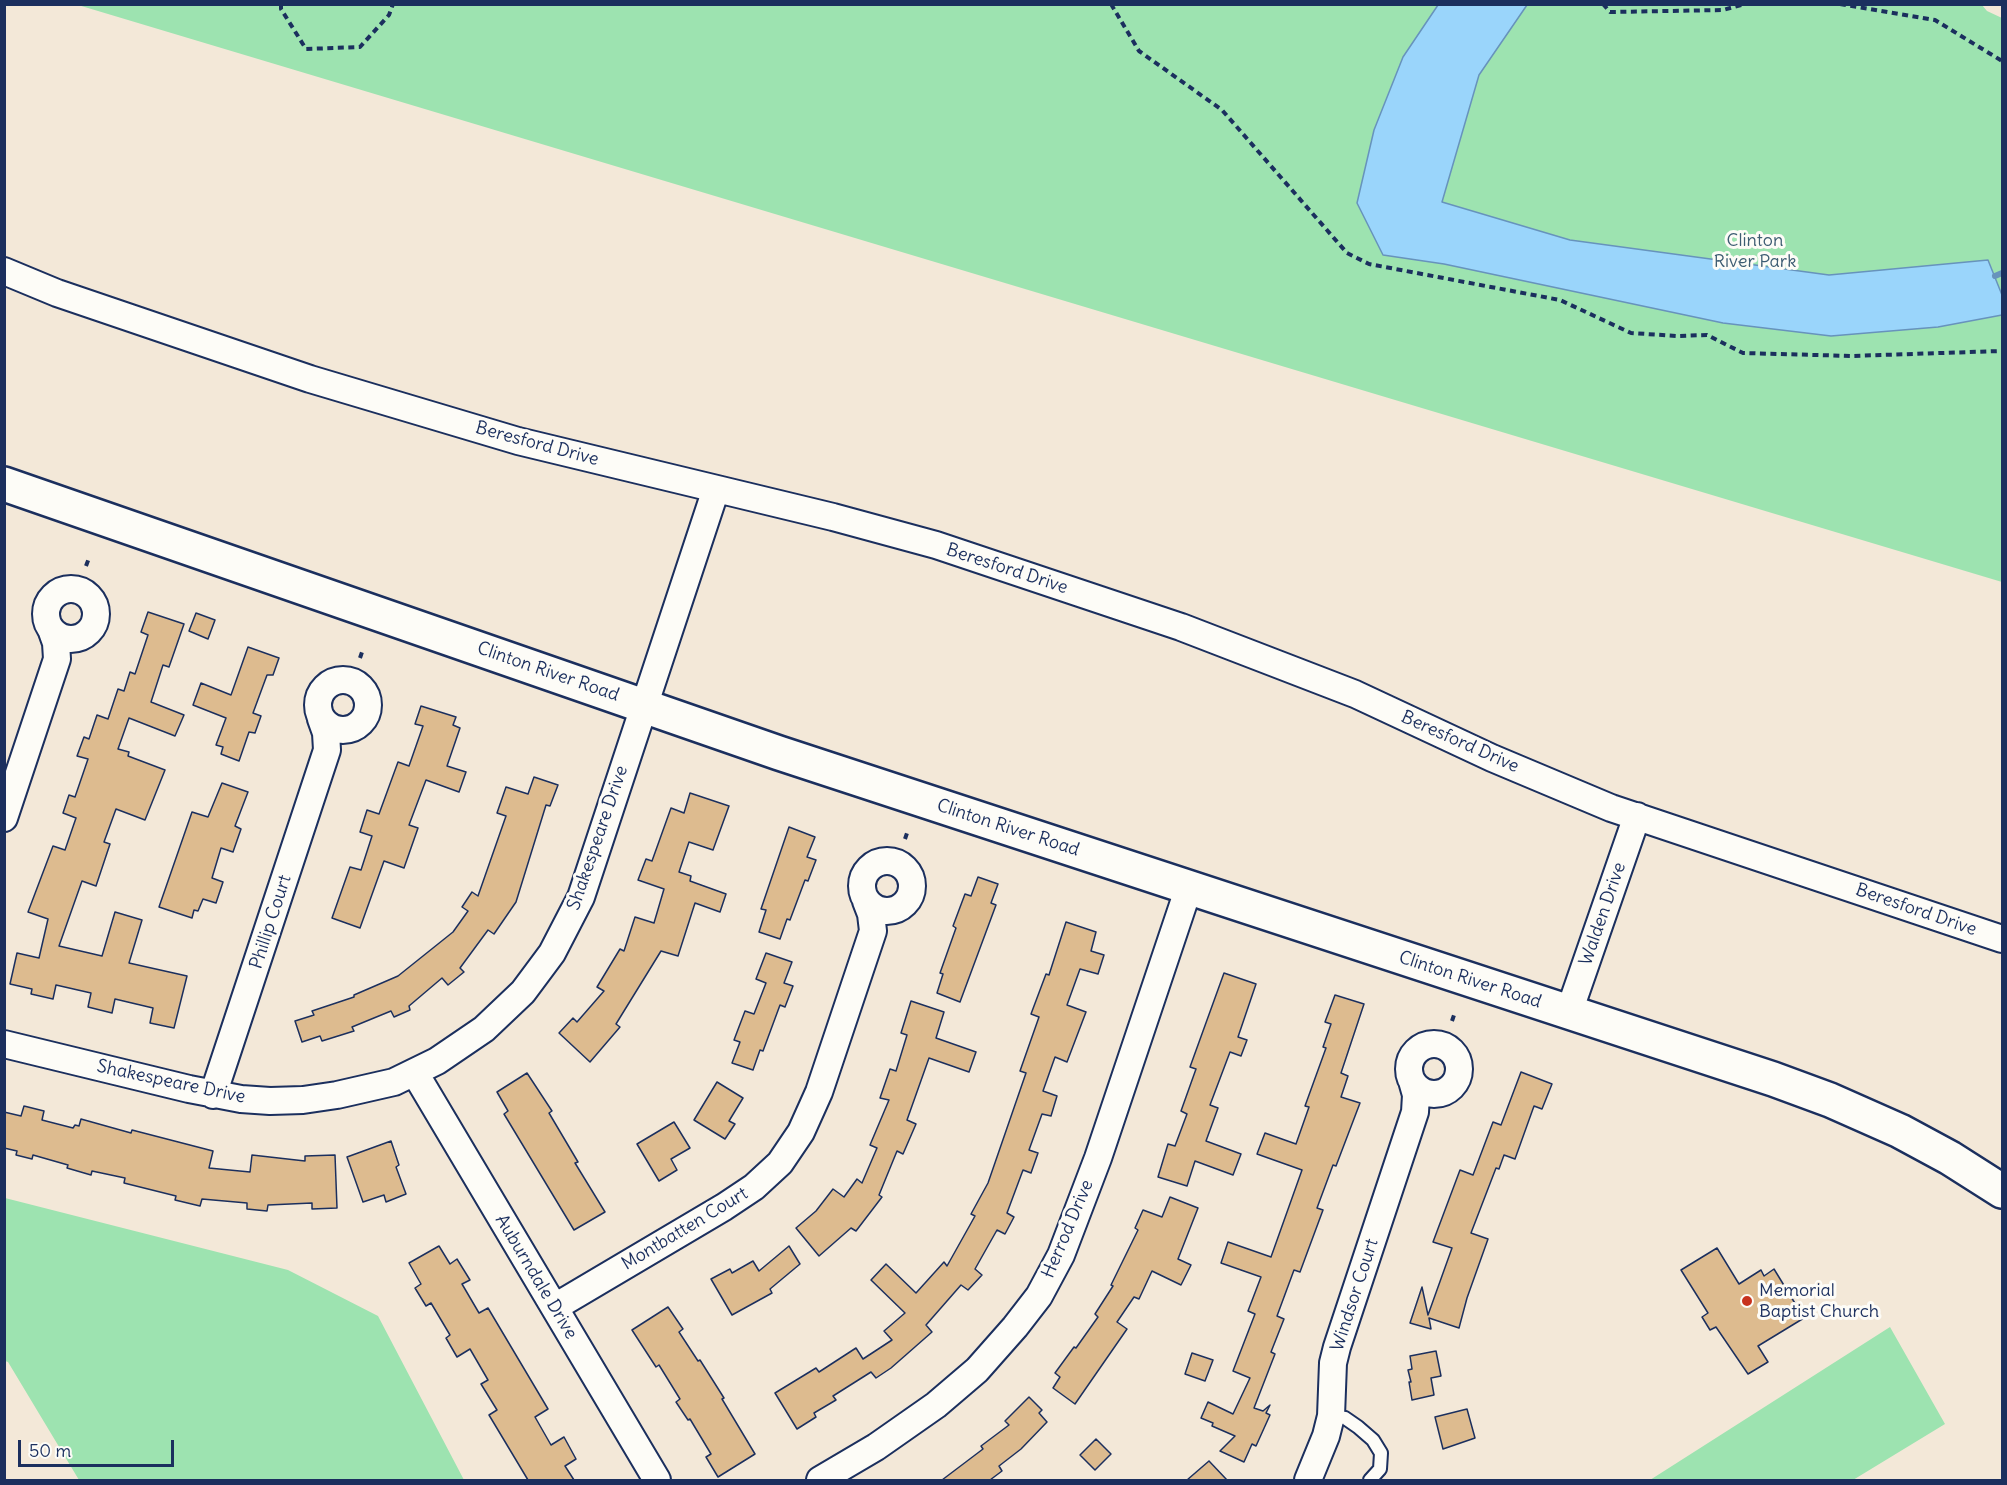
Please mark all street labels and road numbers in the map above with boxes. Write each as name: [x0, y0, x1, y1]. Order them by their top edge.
street label: Beresford Drive: [473, 417, 601, 471]
street label: Beresford Drive: [943, 539, 1071, 599]
street label: Clinton River Road: [474, 638, 622, 706]
street label: Beresford Drive: [1398, 706, 1522, 778]
street label: Shakespeare Drive: [563, 763, 633, 913]
street label: Clinton River Road: [934, 795, 1082, 861]
street label: Walden Drive: [1575, 860, 1631, 968]
street label: Phillip Court: [246, 872, 296, 972]
street label: Beresford Drive: [1853, 879, 1979, 941]
street label: Clinton River Road: [1396, 947, 1544, 1013]
street label: Shakespeare Drive: [95, 1056, 247, 1108]
street label: Herrod Drive: [1038, 1177, 1098, 1281]
street label: Montbatten Court: [618, 1183, 752, 1275]
street label: Auburndale Drive: [490, 1211, 582, 1343]
street label: Windsor Court: [1327, 1236, 1383, 1354]

